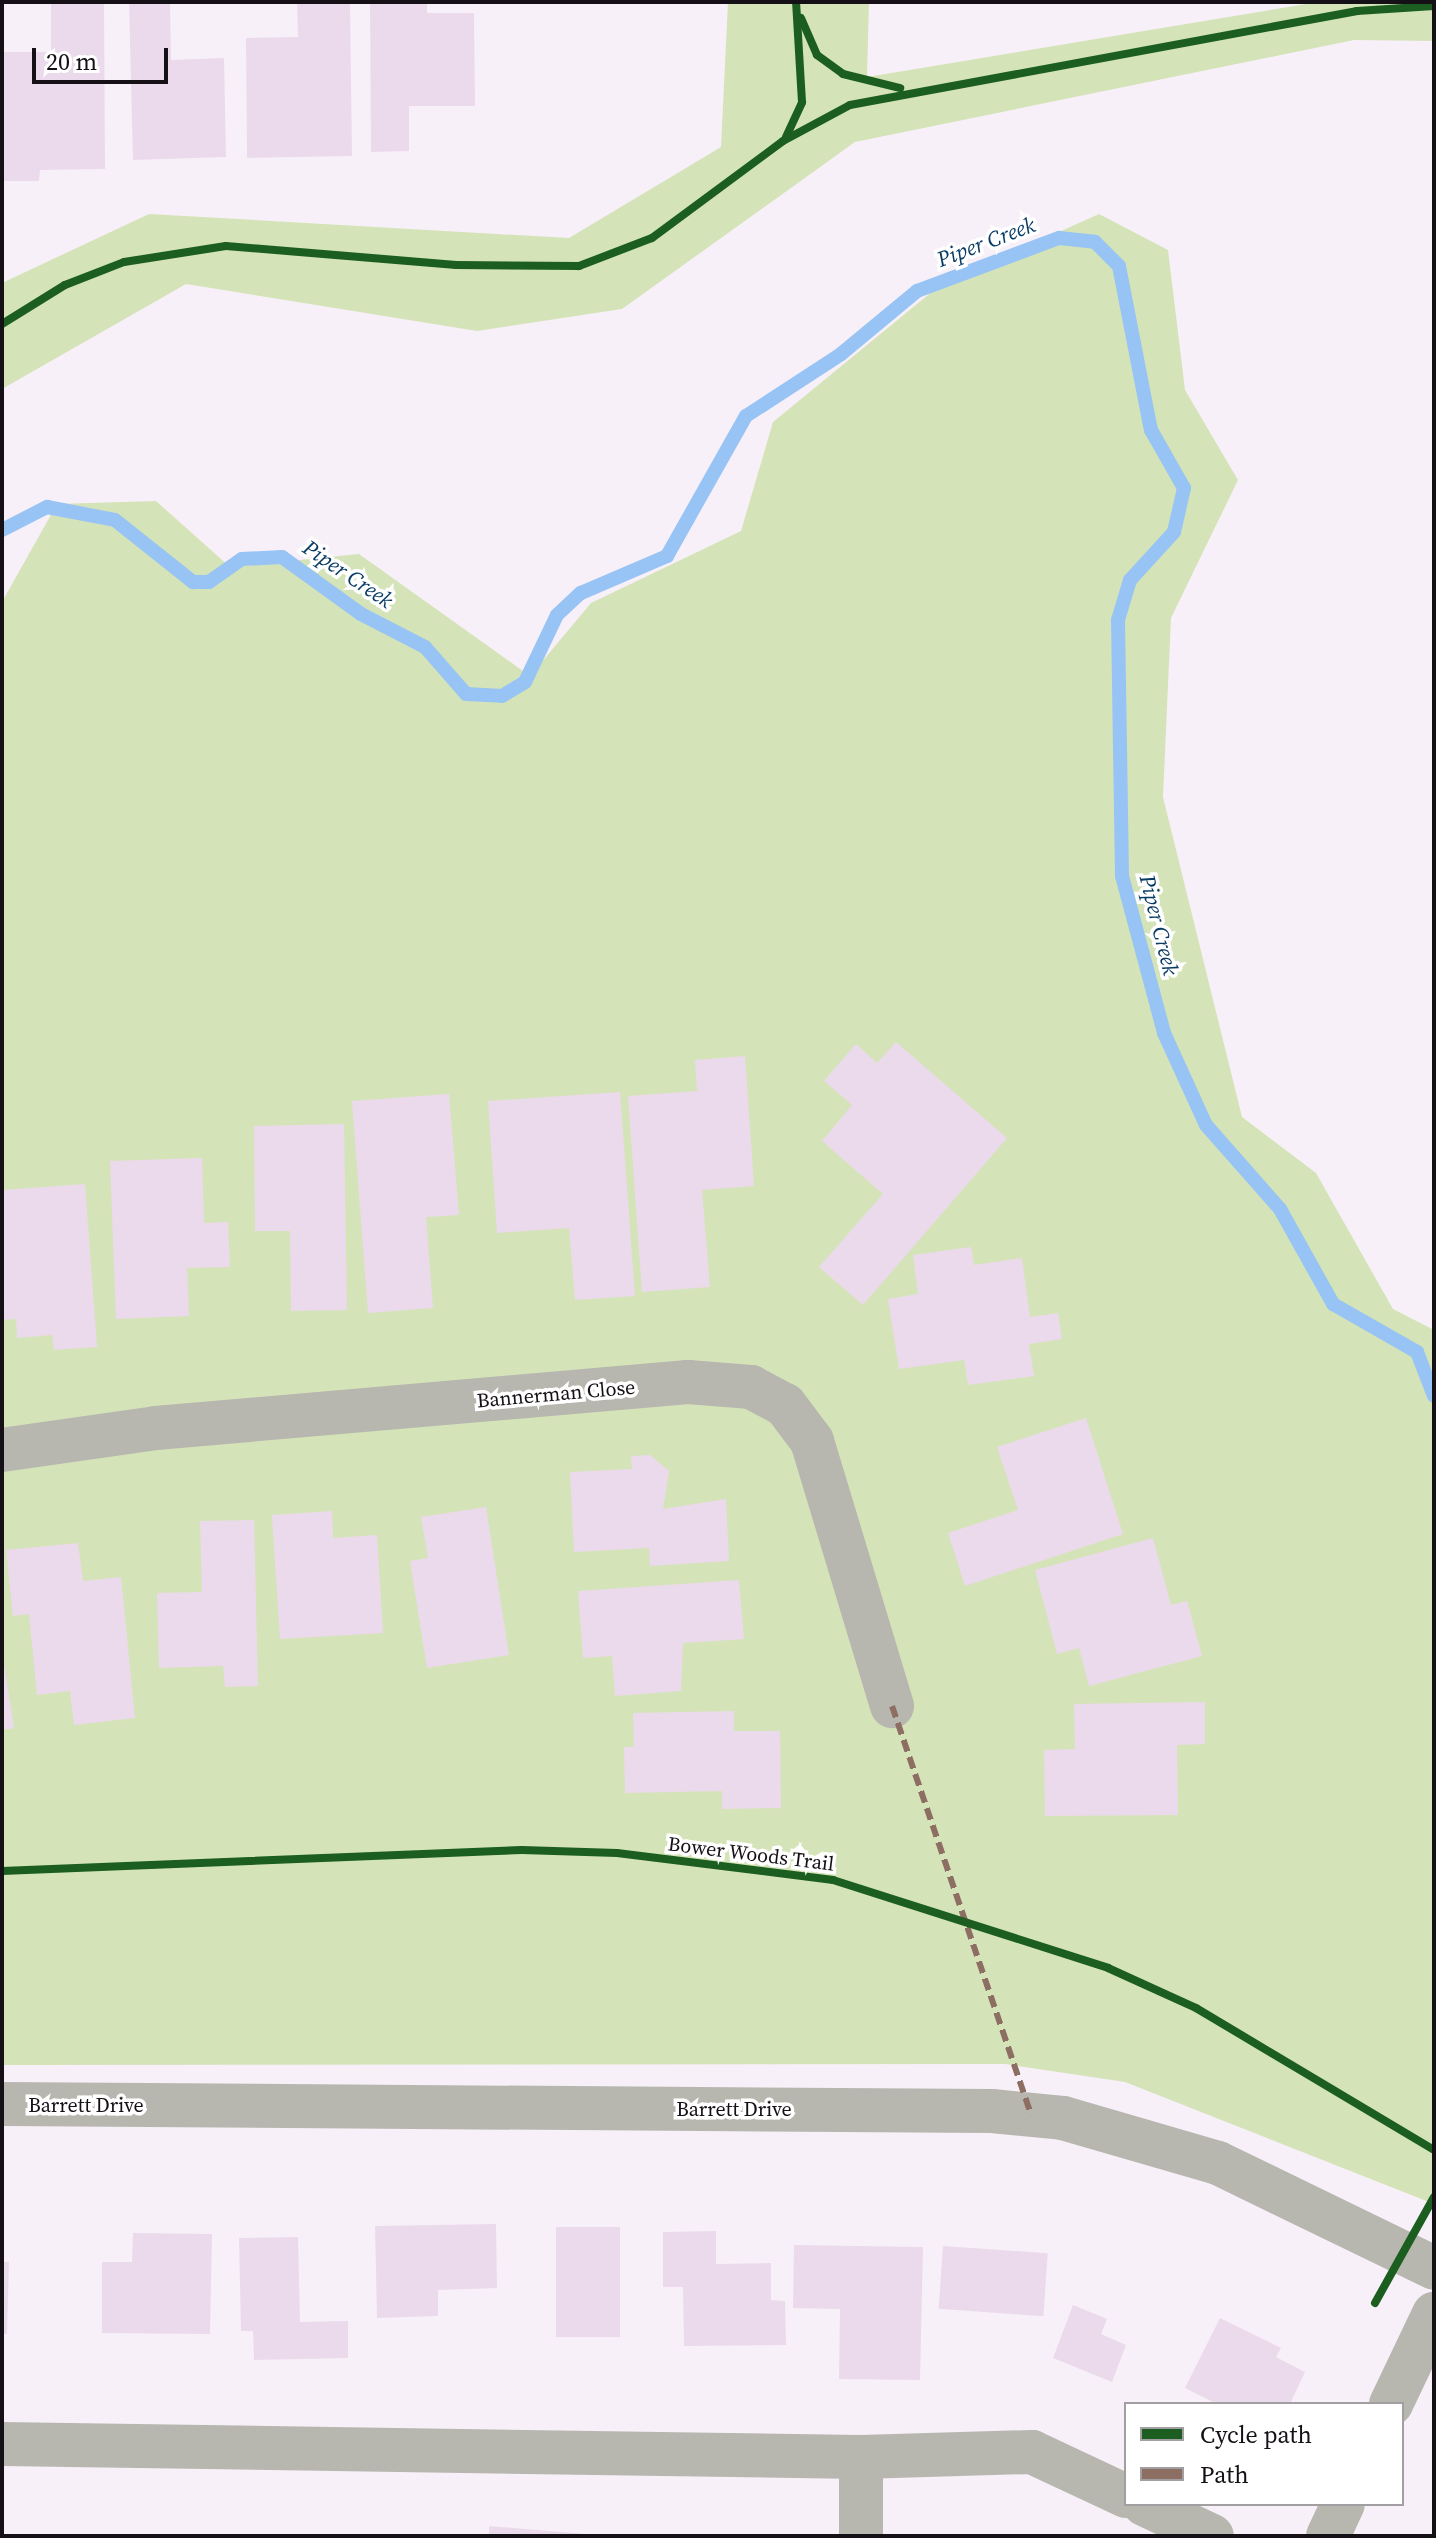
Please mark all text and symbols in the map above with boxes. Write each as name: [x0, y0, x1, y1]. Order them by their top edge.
scale bar: [36, 32, 172, 82]
text: 20 m: [46, 45, 97, 78]
water label: Piper Creek: [933, 211, 1039, 273]
water label: Piper Creek: [298, 534, 398, 614]
water label: Piper Creek: [1134, 872, 1184, 978]
street label: Bannerman Close: [476, 1375, 636, 1413]
street label: Bower Woods Trail: [666, 1832, 836, 1876]
street label: Barrett Drive: [28, 2093, 144, 2117]
street label: Barrett Drive: [676, 2097, 792, 2121]
legend: [1124, 2402, 1404, 2506]
text: Cycle path: [1200, 2418, 1312, 2451]
text: Path: [1200, 2458, 1249, 2491]

